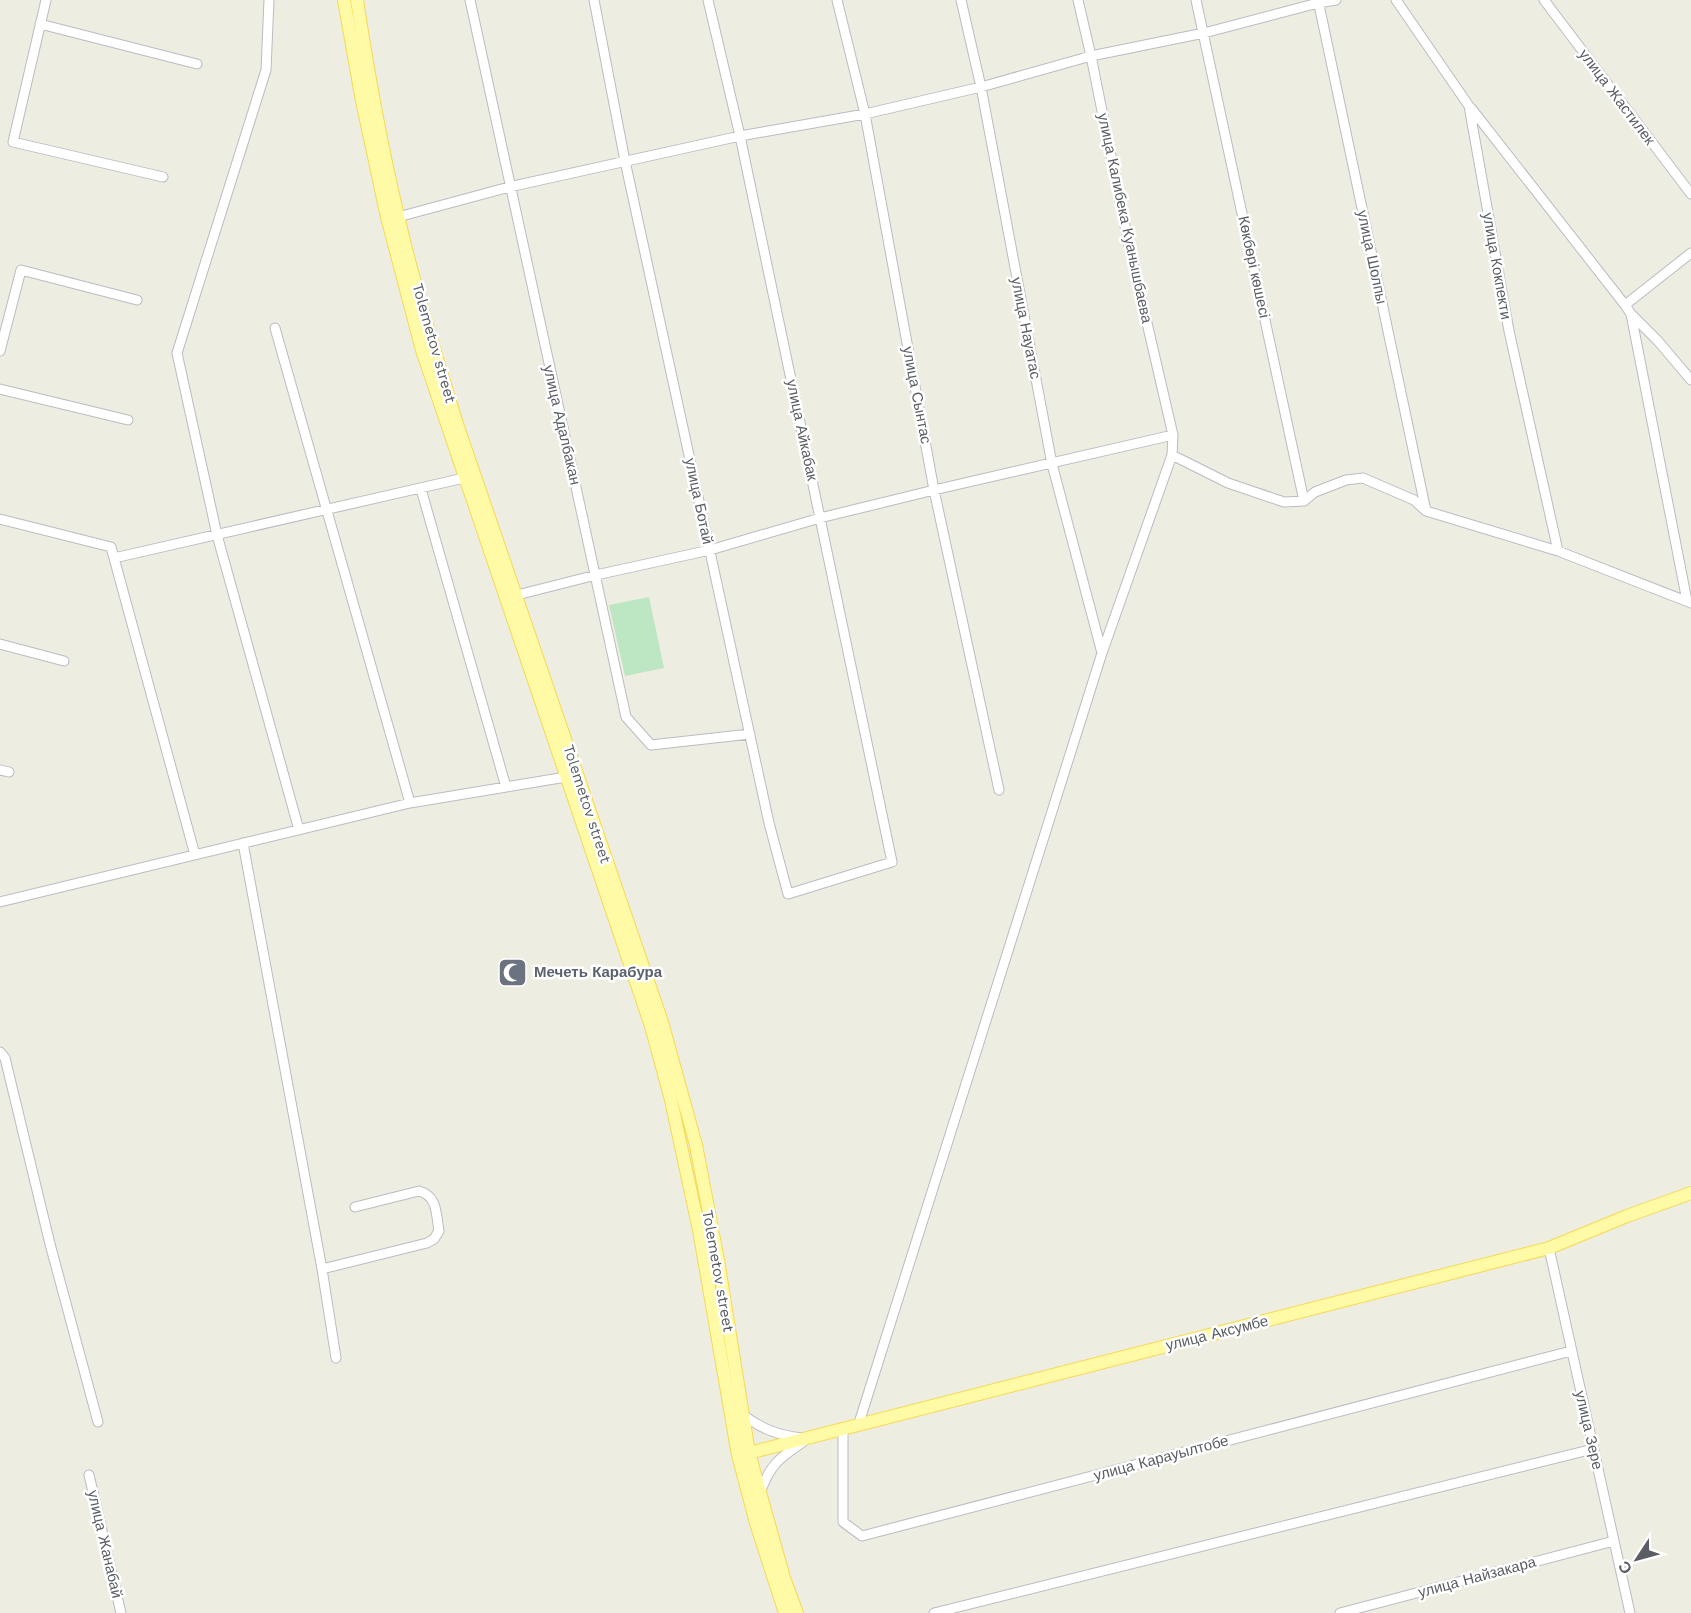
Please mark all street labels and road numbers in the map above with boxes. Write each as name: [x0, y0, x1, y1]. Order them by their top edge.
street label: улица Жастилек: [1575, 46, 1659, 149]
street label: улица Калибека Куанышбаева: [1094, 111, 1156, 325]
street label: улица Шолпы: [1353, 208, 1391, 306]
street label: улица Кокпекти: [1479, 211, 1515, 321]
street label: Көкбөрі көшесі: [1234, 214, 1274, 320]
street label: улица Науатас: [1007, 276, 1045, 381]
street label: Tolemetov street: [408, 281, 460, 406]
street label: улица Сынтас: [899, 345, 935, 446]
street label: улица Адалбакан: [539, 363, 585, 487]
street label: улица Айкабак: [782, 378, 822, 483]
street label: улица Ботай: [681, 456, 717, 546]
street label: Tolemetov street: [559, 742, 615, 866]
street label: Tolemetov street: [698, 1209, 738, 1334]
street label: улица Аксумбе: [1164, 1312, 1270, 1354]
street label: улица Зере: [1571, 1389, 1607, 1471]
street label: улица Карауылтобе: [1092, 1431, 1230, 1485]
street label: улица Жанабай: [84, 1488, 126, 1600]
street label: улица Найзакара: [1416, 1552, 1538, 1601]

